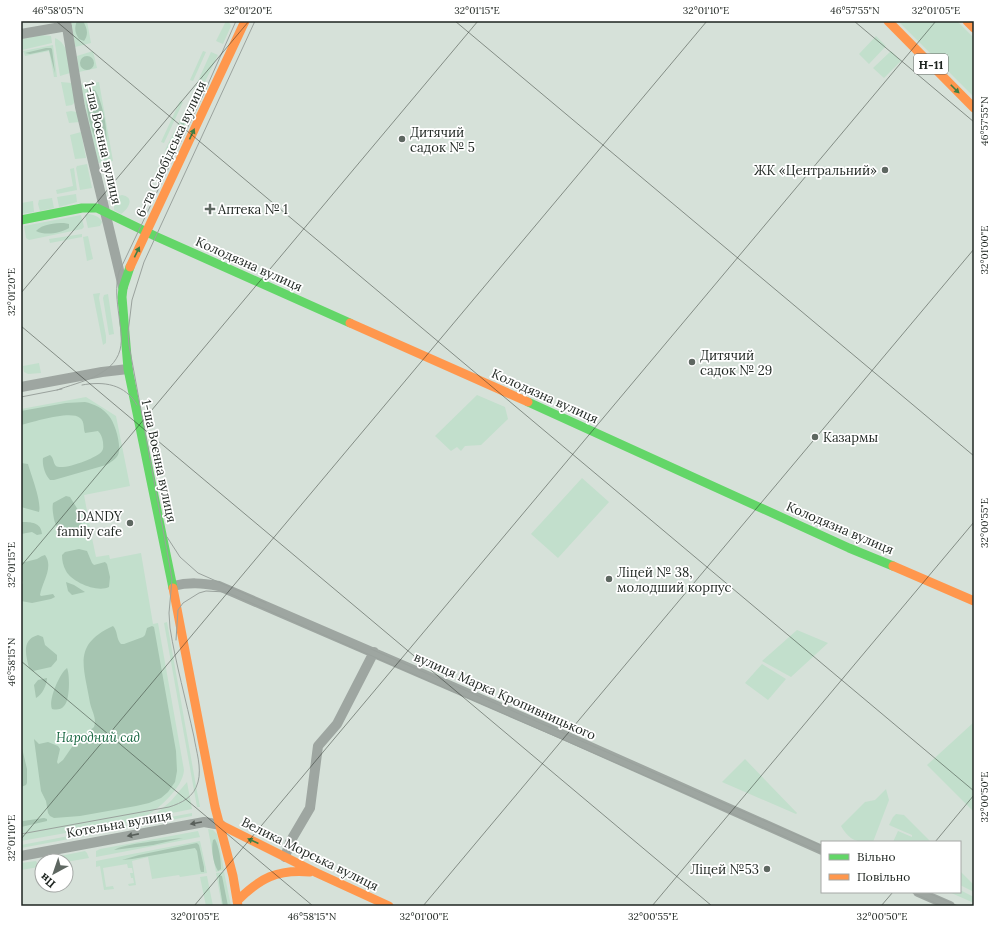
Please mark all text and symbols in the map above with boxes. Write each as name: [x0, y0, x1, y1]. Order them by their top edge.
text: 46°58'05"N: [32, 4, 84, 17]
text: 32°01'20"E: [224, 4, 272, 17]
text: 32°01'15"E: [454, 4, 500, 17]
text: 32°01'10"E: [683, 4, 729, 17]
text: 46°57'55"N: [830, 4, 880, 17]
text: 32°01'05"E: [912, 4, 960, 17]
road number: Н-11: [914, 54, 948, 74]
street label: 6-та Слобідська вулиця: [132, 78, 210, 220]
street label: 1-ша Воєнна вулиця: [81, 80, 125, 206]
one-way arrow: [950, 84, 960, 93]
text: 46°57'55"N: [978, 96, 991, 146]
place label: Дитячий садок № 5: [410, 124, 475, 156]
one-way arrow: [189, 129, 195, 140]
marker: Дитячий садок № 5: [397, 134, 407, 144]
place label: ЖК «Центральний»: [754, 162, 877, 179]
marker: ЖК «Центральний»: [880, 165, 890, 175]
place label: Аптека № 1: [217, 201, 288, 218]
marker: Аптека № 1: [205, 204, 215, 214]
text: 32°01'00"E: [978, 225, 991, 275]
street label: Колодязна вулиця: [193, 233, 305, 295]
one-way arrow: [134, 246, 140, 258]
text: 32°01'20"E: [5, 268, 18, 316]
place label: Дитячий садок № 29: [700, 347, 772, 379]
marker: Дитячий садок № 29: [687, 357, 697, 367]
street label: Колодязна вулиця: [489, 365, 601, 427]
street label: 1-ша Воєнна вулиця: [138, 398, 180, 524]
place label: Казармы: [823, 429, 879, 446]
marker: Казармы: [810, 432, 820, 442]
street label: Колодязна вулиця: [784, 498, 896, 558]
text: 32°00'55"E: [978, 498, 991, 548]
place label: DANDY family cafe: [57, 508, 123, 540]
marker: DANDY family cafe: [125, 518, 135, 528]
text: 32°01'15"E: [5, 542, 18, 588]
place label: Ліцей № 38, молодший корпус: [617, 564, 732, 596]
marker: Ліцей № 38, молодший корпус: [604, 574, 614, 584]
text: 46°58'15"N: [5, 637, 18, 686]
street label: вулиця Марка Кропивницького: [411, 648, 599, 744]
park label: Народний сад: [56, 729, 140, 746]
text: 32°00'50"E: [978, 772, 991, 822]
street label: Котельна вулиця: [65, 806, 173, 842]
street label: Велика Морська вулиця: [239, 813, 381, 895]
text: 32°01'10"E: [5, 815, 18, 861]
one-way arrow: [190, 821, 202, 827]
one-way arrow: [127, 832, 139, 838]
one-way arrow: [247, 838, 258, 844]
legend: [821, 841, 961, 893]
text: Вільно: [857, 849, 896, 864]
north arrow: [34, 853, 74, 893]
place label: Ліцей №53: [690, 861, 759, 878]
marker: Ліцей №53: [762, 864, 772, 874]
text: Повільно: [857, 869, 910, 884]
text: Пн: [37, 870, 58, 891]
text: 32°01'05"E: [171, 910, 219, 923]
text: 46°58'15"N: [288, 910, 337, 923]
text: 32°01'00"E: [399, 910, 449, 923]
text: 32°00'55"E: [628, 910, 678, 923]
text: 32°00'50"E: [857, 910, 907, 923]

